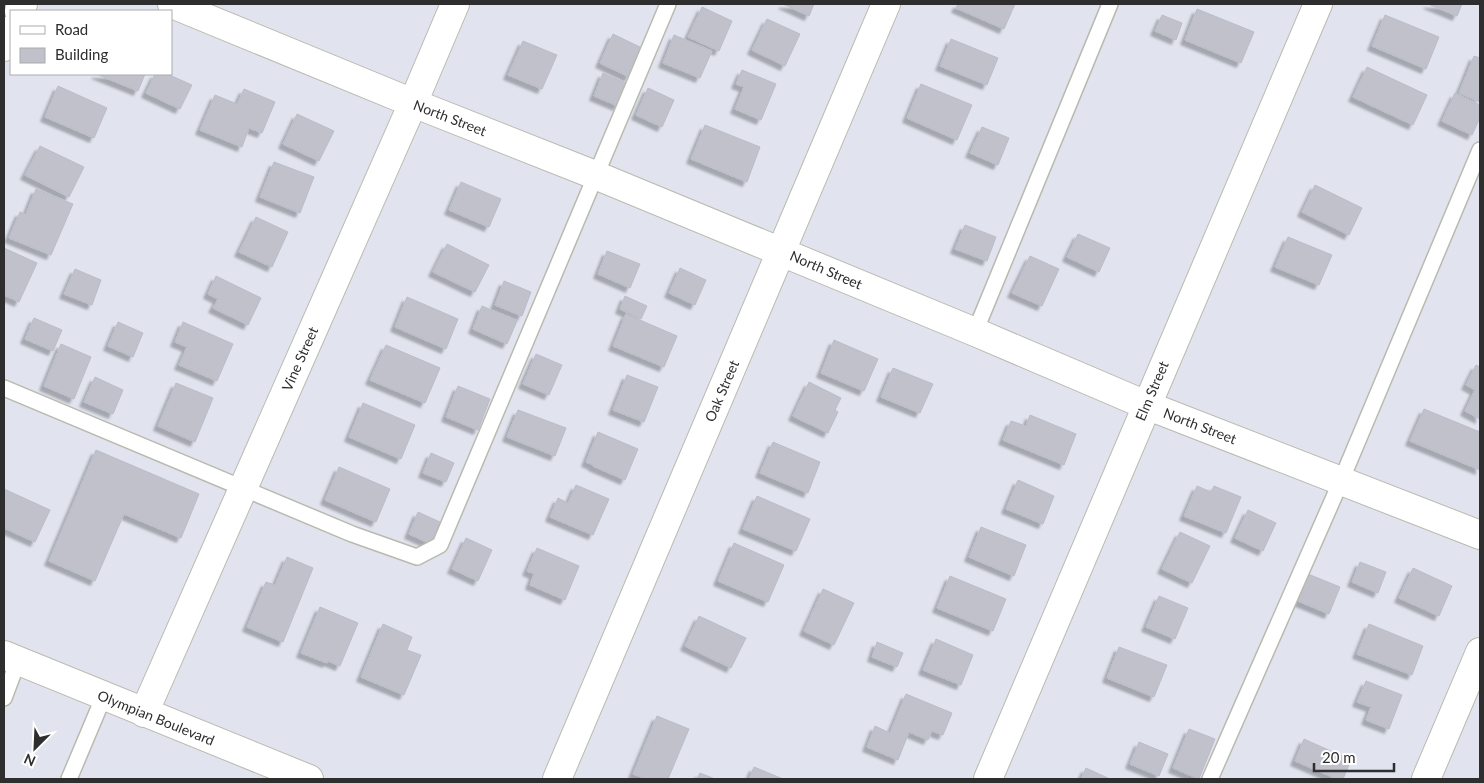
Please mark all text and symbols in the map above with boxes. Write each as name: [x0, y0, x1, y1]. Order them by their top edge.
legend: [10, 10, 172, 75]
text: Road: [55, 20, 88, 38]
text: Building: [55, 45, 108, 63]
street label: North Street: [411, 96, 489, 139]
street label: North Street: [788, 247, 865, 292]
street label: Vine Street: [278, 324, 321, 394]
street label: Oak Street: [701, 357, 742, 424]
street label: Elm Street: [1131, 358, 1172, 423]
street label: North Street: [1161, 404, 1239, 447]
street label: Olympian Boulevard: [95, 686, 217, 749]
north arrow: [10, 723, 60, 773]
scale bar: [1314, 740, 1394, 772]
text: 20 m: [1322, 748, 1356, 766]
text: N: [21, 750, 38, 770]

